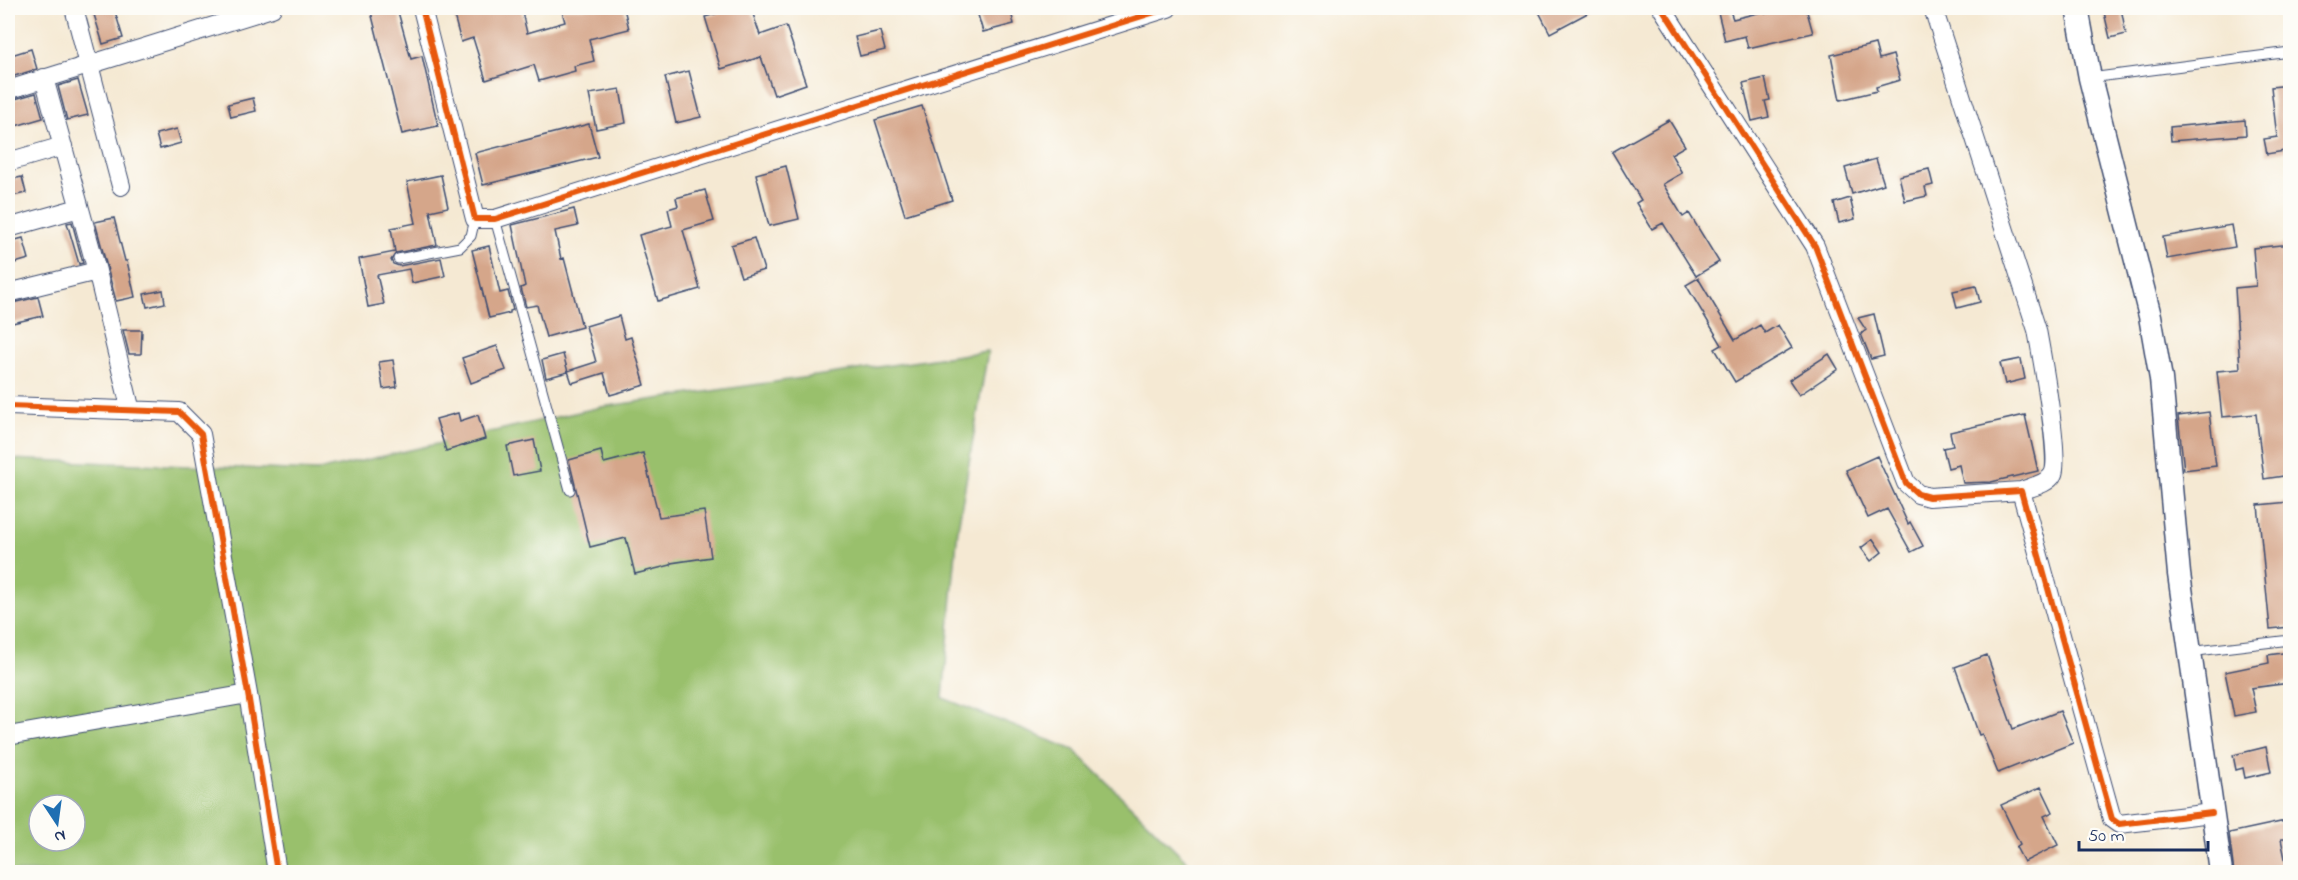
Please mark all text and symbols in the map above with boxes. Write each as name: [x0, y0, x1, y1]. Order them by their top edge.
north arrow: [27, 793, 87, 853]
scale bar: [2079, 814, 2208, 852]
text: N: [52, 823, 68, 849]
text: 50 m: [2088, 824, 2125, 850]

